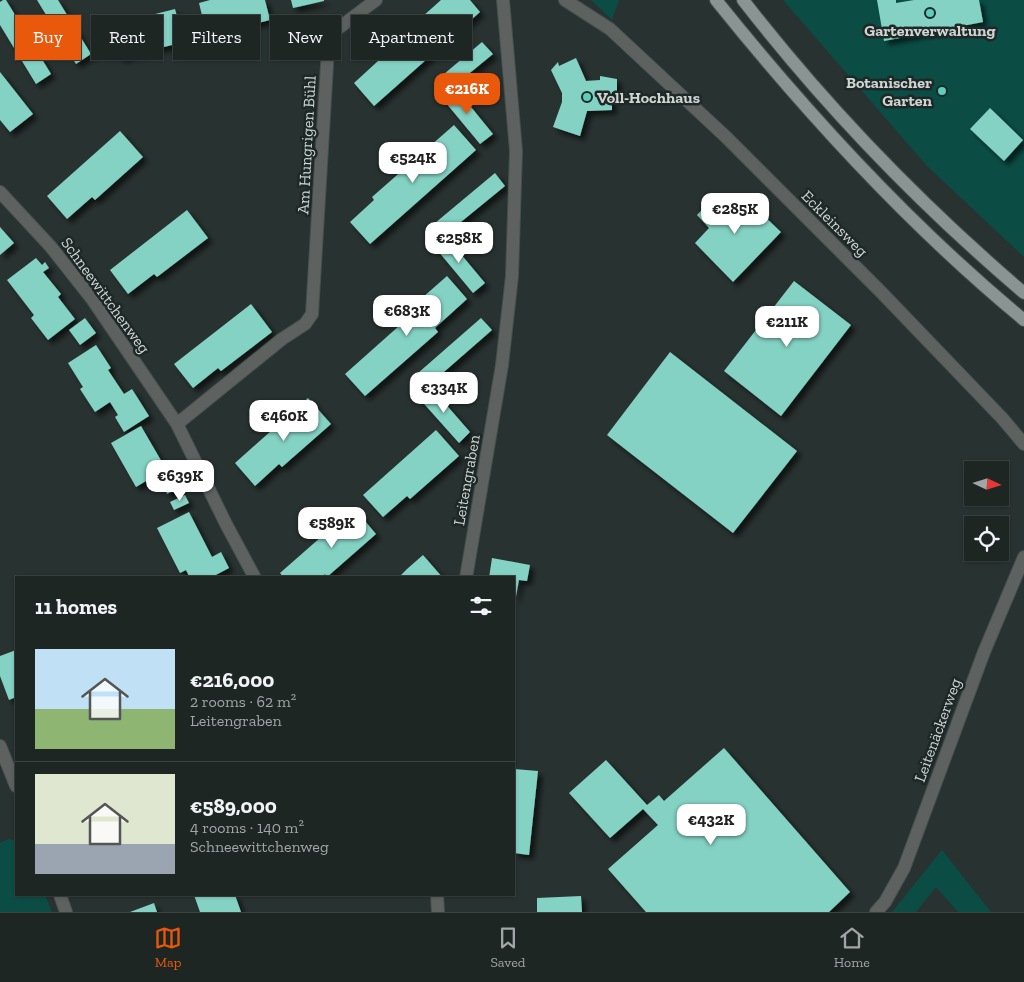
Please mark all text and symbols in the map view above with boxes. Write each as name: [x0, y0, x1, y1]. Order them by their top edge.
marker: Gartenverwaltung: [924, 7, 936, 19]
chip: Buy: [15, 15, 81, 60]
chip: Rent: [91, 15, 163, 60]
chip: Filters: [173, 15, 260, 60]
chip: New: [270, 15, 341, 60]
chip: Apartment: [351, 15, 472, 60]
place label: Gartenverwaltung: [864, 21, 996, 40]
pin: €216K: [432, 72, 502, 115]
place label: Botanischer Garten: [846, 73, 933, 110]
street label: Am Hungrigen Bühl: [293, 75, 320, 215]
text: €216K: [445, 79, 489, 98]
marker: Botanischer Garten: [936, 85, 948, 97]
place label: Voll-Hochhaus: [597, 88, 700, 107]
marker: Voll-Hochhaus: [581, 91, 593, 103]
pin: €524K: [378, 142, 448, 184]
text: €524K: [390, 148, 436, 167]
street label: Eckleinsweg: [798, 186, 872, 261]
pin: €285K: [700, 192, 770, 235]
text: €285K: [712, 199, 758, 218]
pin: €258K: [424, 222, 494, 264]
text: €258K: [436, 228, 482, 247]
street label: Schneewittchenweg: [57, 234, 154, 357]
pin: €683K: [372, 294, 442, 337]
text: €683K: [384, 301, 430, 320]
pin: €211K: [752, 306, 822, 348]
text: €211K: [766, 312, 808, 331]
pin: €334K: [409, 372, 479, 414]
text: €334K: [421, 378, 467, 397]
pin: €460K: [249, 400, 319, 442]
text: €460K: [260, 406, 308, 425]
street label: Leitengraben: [449, 432, 484, 527]
pin: €639K: [145, 460, 215, 502]
north arrow: [964, 461, 1009, 506]
map controls: [964, 461, 1009, 561]
text: €639K: [157, 466, 203, 485]
pin: €589K: [297, 506, 367, 549]
text: €589K: [309, 513, 355, 532]
button: locate: [964, 516, 1009, 561]
icon: filters: [467, 592, 495, 620]
text: 11 homes: [35, 594, 117, 619]
text: €216,000: [190, 667, 274, 692]
icon: home: [75, 669, 135, 729]
street label: Leitenäckerweg: [910, 675, 965, 785]
text: 2 rooms · 62 m²: [190, 692, 296, 711]
text: Leitengraben: [190, 711, 282, 730]
text: €589,000: [190, 793, 277, 818]
icon: home: [75, 794, 135, 854]
pin: €432K: [676, 804, 746, 846]
text: €432K: [688, 810, 734, 829]
text: 4 rooms · 140 m²: [190, 818, 304, 837]
text: Schneewittchenweg: [190, 837, 329, 856]
tab: Map: [154, 924, 182, 971]
tab: Saved: [490, 924, 525, 971]
tab: Home: [834, 924, 870, 971]

